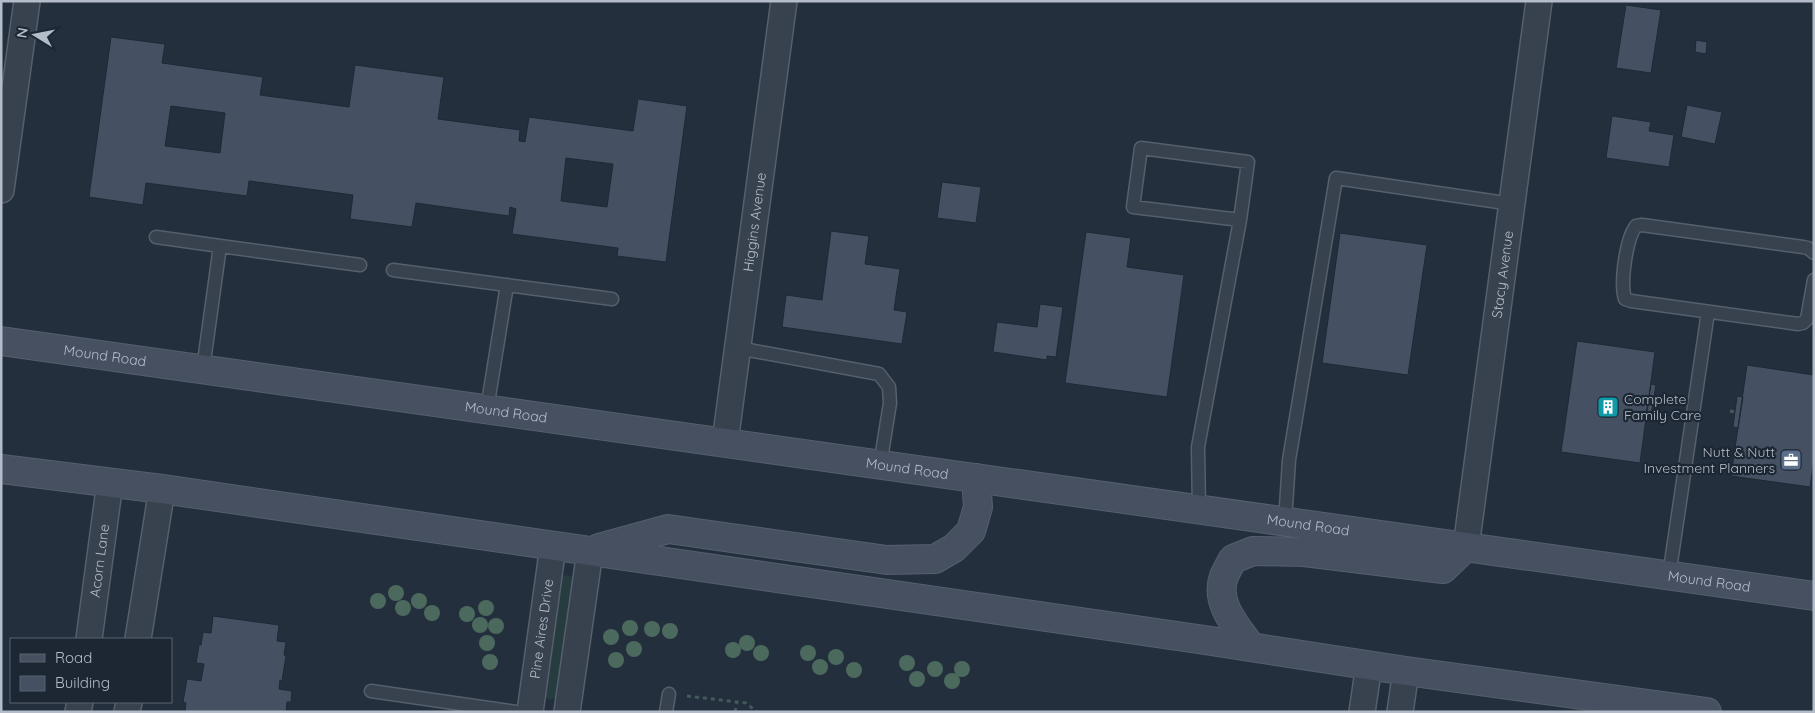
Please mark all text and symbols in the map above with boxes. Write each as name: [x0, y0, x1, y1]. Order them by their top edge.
north arrow: [10, 10, 60, 60]
text: N: [12, 26, 32, 39]
street label: Higgins Avenue: [739, 171, 770, 273]
street label: Stacy Avenue: [1488, 230, 1517, 319]
street label: Mound Road: [63, 341, 147, 370]
place label: Complete Family Care: [1624, 390, 1701, 424]
building icon: Complete Family Care: [1596, 395, 1620, 419]
street label: Mound Road: [464, 397, 548, 427]
place label: Nutt & Nutt Investment Planners: [1643, 443, 1775, 477]
office icon: Nutt & Nutt Investment Planners: [1779, 448, 1803, 472]
street label: Mound Road: [865, 454, 950, 483]
street label: Mound Road: [1266, 510, 1351, 540]
street label: Acorn Lane: [86, 523, 113, 599]
street label: Mound Road: [1667, 567, 1752, 596]
street label: Pine Aires Drive: [526, 578, 557, 680]
legend: [10, 638, 172, 703]
text: Road: [55, 648, 92, 667]
text: Building: [55, 673, 110, 692]

